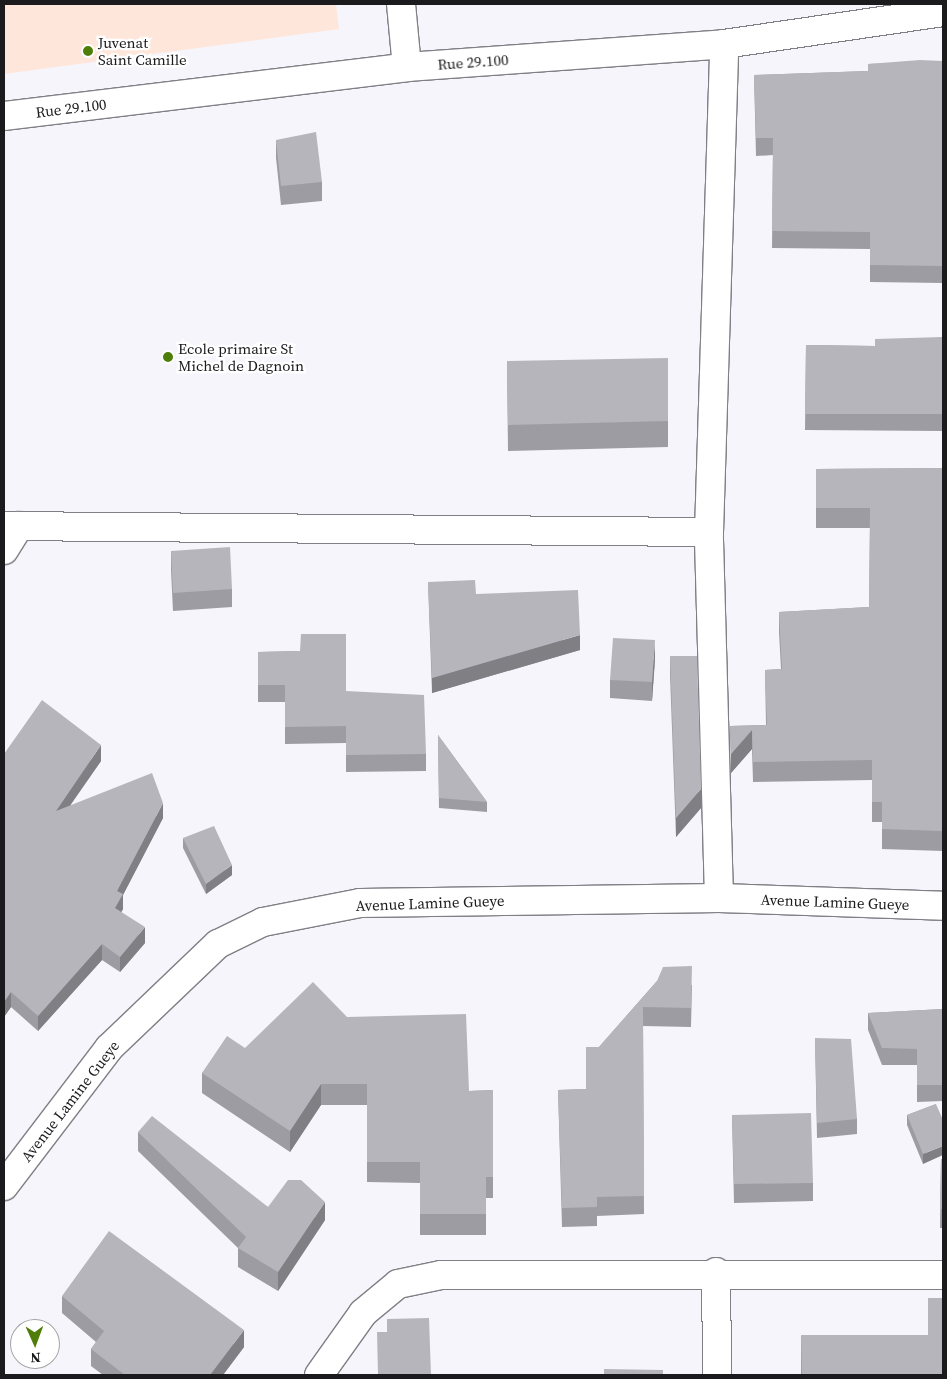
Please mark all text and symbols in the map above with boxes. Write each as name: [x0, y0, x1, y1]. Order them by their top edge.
place label: Juvenat Saint Camille: [98, 33, 187, 68]
marker: Juvenat Saint Camille: [82, 45, 94, 57]
street label: Rue 29.100: [437, 51, 509, 73]
street label: Rue 29.100: [34, 95, 108, 121]
place label: Ecole primaire St Michel de Dagnoin: [178, 339, 304, 374]
marker: Ecole primaire St Michel de Dagnoin: [162, 351, 174, 363]
street label: Avenue Lamine Gueye: [760, 890, 910, 914]
street label: Avenue Lamine Gueye: [355, 891, 505, 915]
street label: Avenue Lamine Gueye: [17, 1037, 123, 1165]
north arrow: [10, 1319, 60, 1369]
text: N: [30, 1348, 41, 1368]

